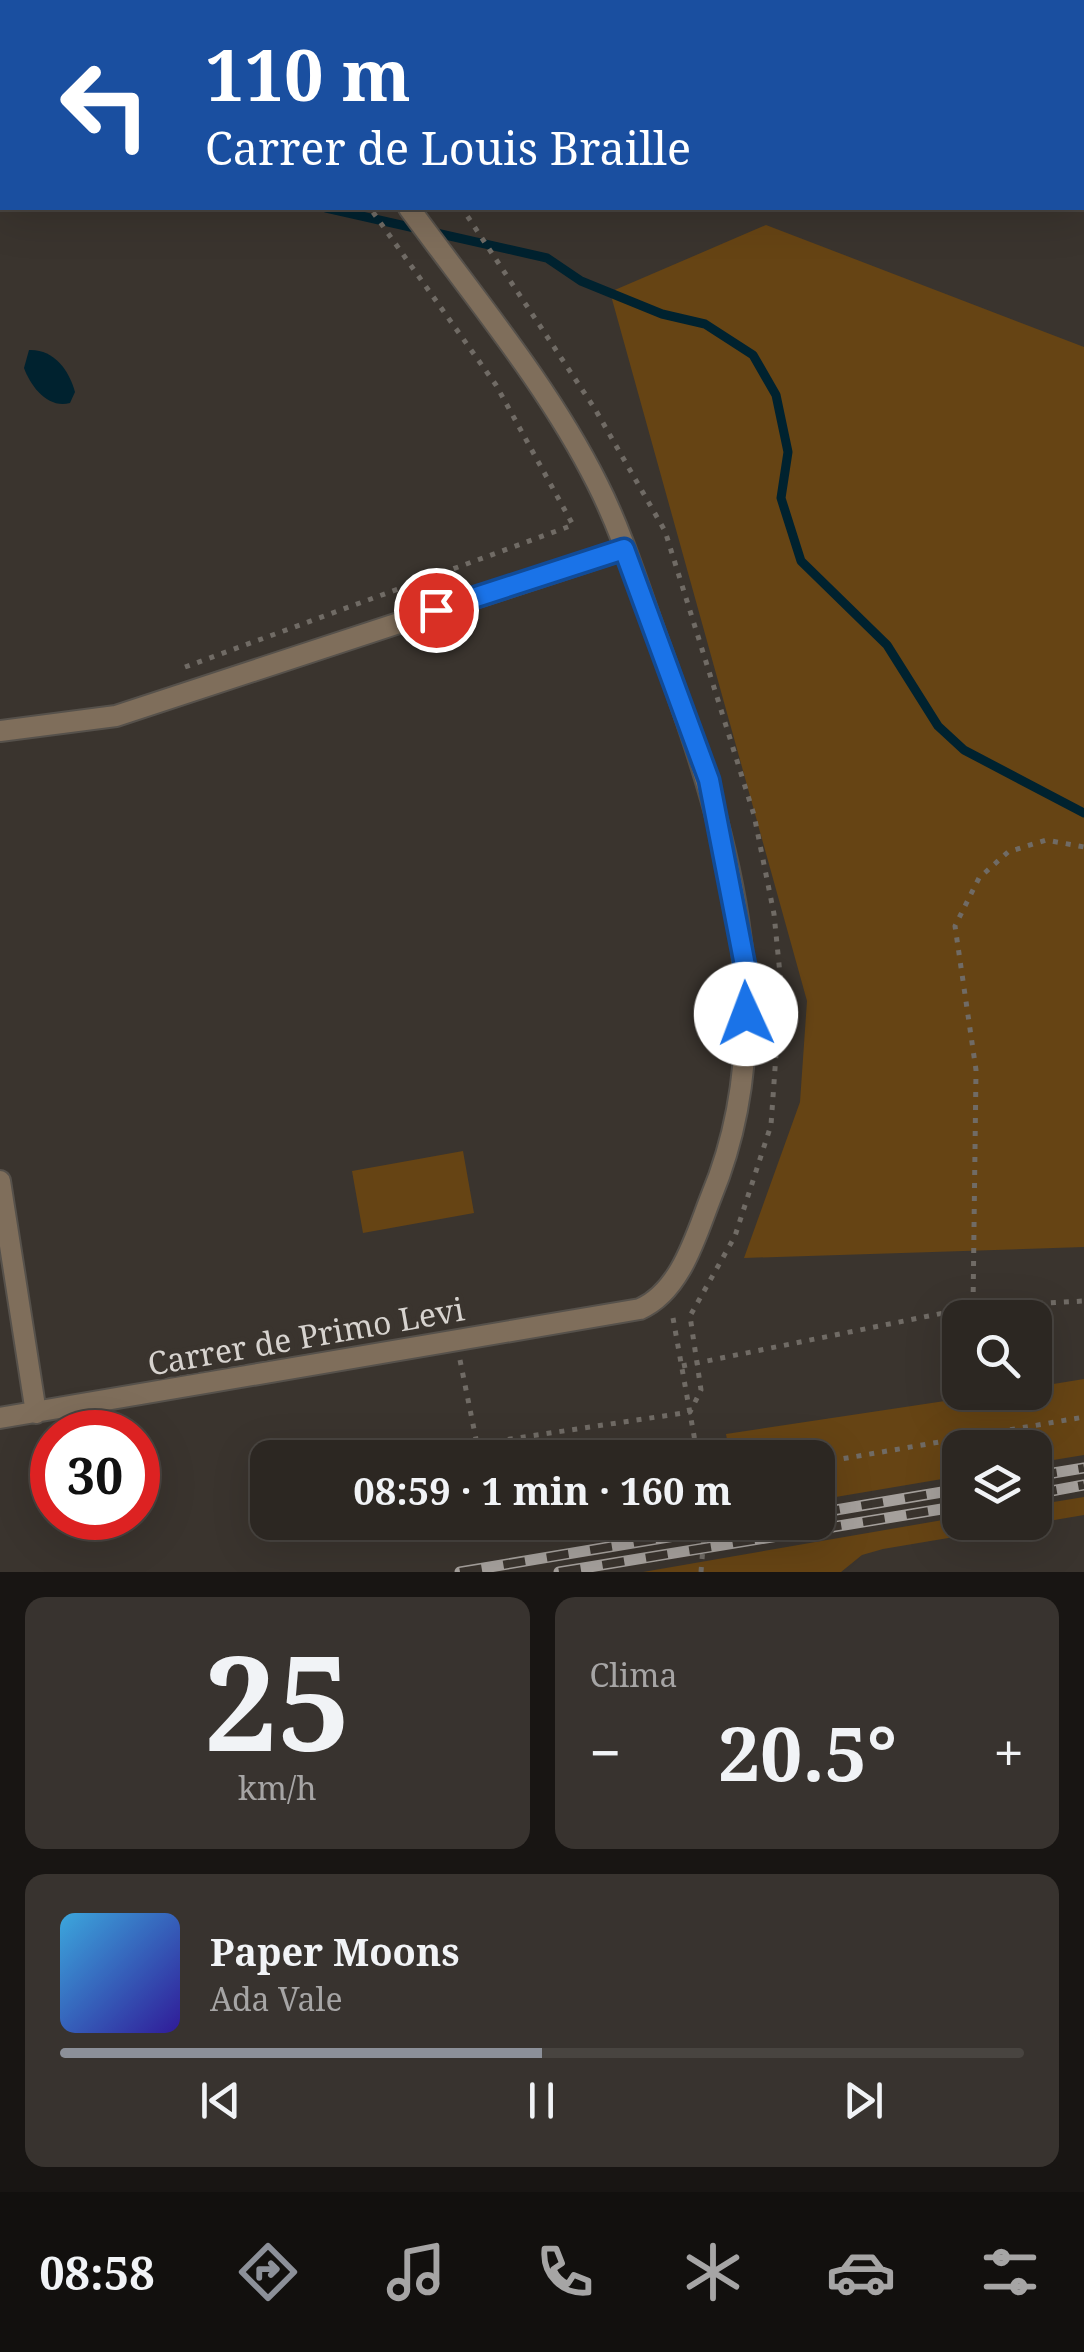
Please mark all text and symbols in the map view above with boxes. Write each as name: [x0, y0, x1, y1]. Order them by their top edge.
text: 110 m: [205, 26, 411, 122]
icon: left: [40, 40, 170, 170]
text: Carrer de Louis Braille: [205, 117, 691, 178]
pin: [394, 568, 479, 653]
icon: arrive: [409, 583, 464, 638]
position arrow: [694, 962, 798, 1066]
street label: Carrer de Primo Levi: [144, 1286, 467, 1385]
map controls: [942, 1300, 1052, 1540]
button: search: [942, 1300, 1052, 1410]
speed limit sign: 30: [30, 1410, 160, 1540]
button: layers: [942, 1430, 1052, 1540]
text: 08:59 · 1 min · 160 m: [353, 1464, 732, 1516]
text: 25: [204, 1612, 351, 1789]
text: Clima: [590, 1653, 678, 1696]
text: 20.5°: [718, 1701, 897, 1803]
text: −: [590, 1714, 621, 1789]
text: +: [993, 1714, 1024, 1789]
text: km/h: [238, 1766, 317, 1809]
text: Paper Moons: [210, 1925, 460, 1977]
text: Ada Vale: [210, 1977, 343, 2020]
icon: previous: [193, 2073, 248, 2128]
icon: pause: [514, 2073, 569, 2128]
icon: next: [836, 2073, 891, 2128]
icon: directions: [233, 2237, 303, 2307]
icon: music: [381, 2237, 451, 2307]
icon: phone: [530, 2237, 600, 2307]
icon: climate: [678, 2237, 748, 2307]
icon: car: [826, 2237, 896, 2307]
icon: filters: [975, 2237, 1045, 2307]
text: 08:58: [39, 2242, 155, 2303]

